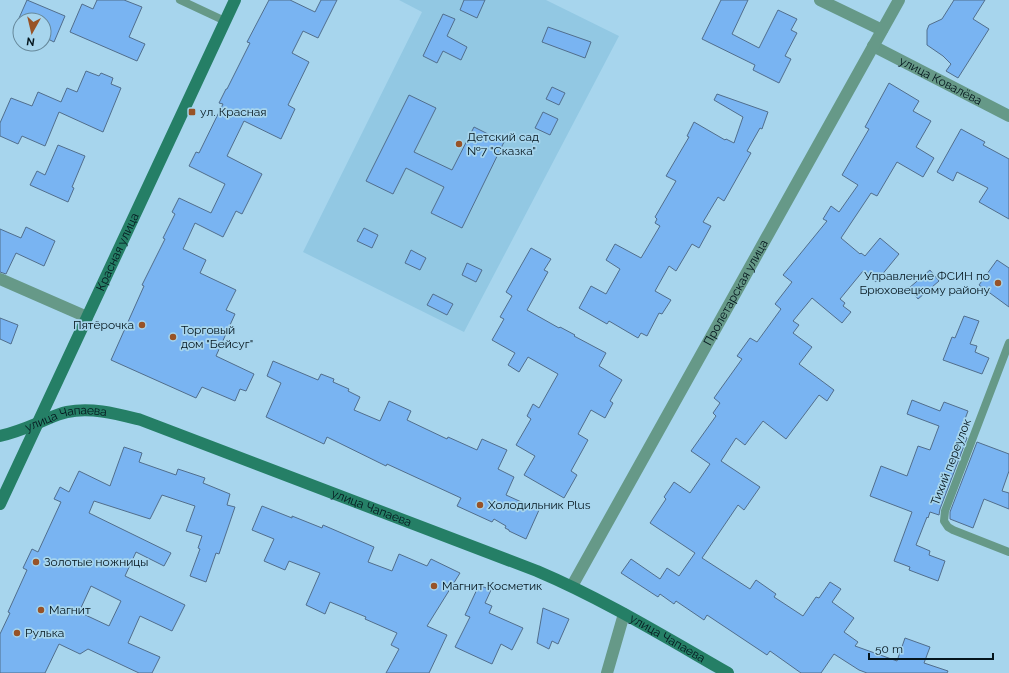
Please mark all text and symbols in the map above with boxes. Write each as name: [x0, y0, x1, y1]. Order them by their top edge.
north arrow: [12, 12, 52, 52]
text: N: [26, 34, 36, 48]
street label: улица Ковалёва: [897, 54, 984, 108]
place label: ул. Красная: [200, 105, 267, 119]
marker: ул. Красная: [187, 107, 197, 117]
place label: Детский сад №7 "Сказка": [467, 130, 539, 158]
marker: Детский сад №7 "Сказка": [454, 139, 464, 149]
street label: Красная улица: [93, 211, 142, 293]
street label: Пролетарская улица: [701, 237, 771, 348]
place label: Управление ФСИН по Брюховецкому району: [860, 269, 990, 297]
marker: Управление ФСИН по Брюховецкому району: [993, 278, 1003, 288]
place label: Пятёрочка: [73, 318, 134, 332]
marker: Пятёрочка: [137, 320, 147, 330]
place label: Торговый дом "Бейсуг": [181, 323, 253, 351]
marker: Торговый дом "Бейсуг": [168, 332, 178, 342]
street label: улица Чапаева: [23, 403, 108, 435]
street label: Тихий переулок: [928, 417, 974, 507]
street label: улица Чапаева: [329, 486, 414, 530]
place label: Холодильник Plus: [488, 498, 591, 512]
marker: Холодильник Plus: [475, 500, 485, 510]
place label: Золотые ножницы: [44, 555, 148, 569]
marker: Золотые ножницы: [31, 557, 41, 567]
place label: Магнит Косметик: [442, 579, 542, 593]
marker: Магнит Косметик: [429, 581, 439, 591]
place label: Магнит: [49, 603, 91, 617]
marker: Магнит: [36, 605, 46, 615]
street label: улица Чапаева: [627, 611, 708, 665]
place label: Рулька: [25, 626, 64, 640]
marker: Рулька: [12, 628, 22, 638]
scale bar: [869, 635, 993, 661]
text: 50 m: [875, 642, 903, 656]

